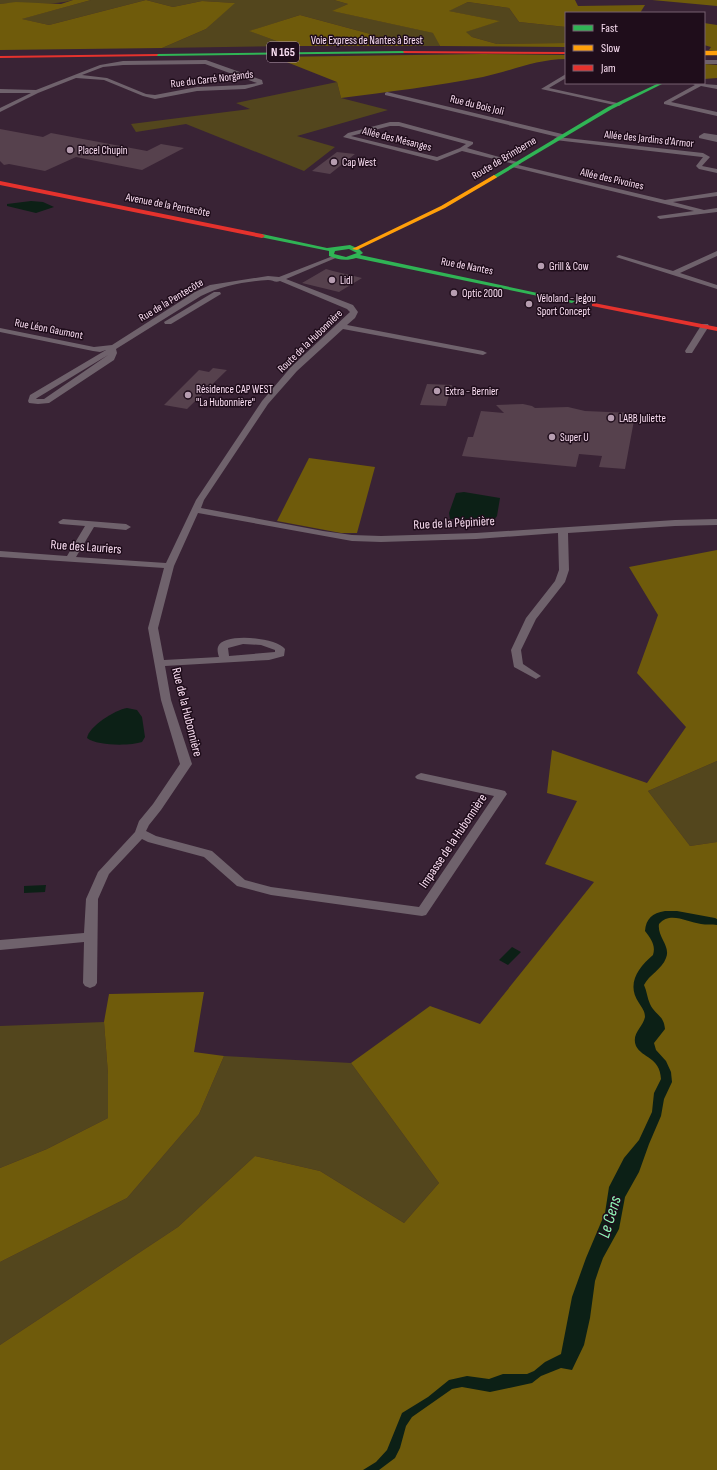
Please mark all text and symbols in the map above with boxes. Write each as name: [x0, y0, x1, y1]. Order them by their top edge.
legend: [565, 12, 705, 84]
text: Fast: [601, 21, 618, 36]
street label: Voie Express de Nantes à Brest: [311, 34, 424, 47]
text: Slow: [601, 41, 620, 56]
road number: N 165: [267, 42, 299, 62]
text: Jam: [600, 61, 616, 76]
street label: Rue du Carré Norgands: [170, 67, 254, 91]
street label: Rue du Bois Joli: [449, 92, 505, 118]
street label: Allée des Mésanges: [360, 124, 433, 154]
street label: Allée des Jardins d'Armor: [603, 128, 694, 150]
street label: Route de Brimberne: [469, 134, 539, 182]
place label: Placel Chupin: [78, 144, 128, 157]
marker: Placel Chupin: [65, 145, 75, 155]
place label: Cap West: [342, 156, 377, 169]
marker: Cap West: [329, 157, 339, 167]
street label: Allée des Pivoines: [578, 165, 645, 193]
street label: Avenue de la Pentecôte: [124, 190, 211, 220]
street label: Rue de Nantes: [440, 255, 494, 277]
place label: Grill & Cow: [549, 260, 589, 273]
marker: Grill & Cow: [536, 261, 546, 271]
place label: Lidl: [340, 274, 353, 287]
marker: Lidl: [327, 275, 337, 285]
street label: Rue de la Pentecôte: [136, 276, 206, 324]
place label: Optic 2000: [462, 287, 503, 300]
marker: Optic 2000: [449, 288, 459, 298]
place label: Véloland - Jegou Sport Concept: [537, 292, 596, 318]
marker: Véloland - Jegou Sport Concept: [524, 299, 534, 309]
street label: Route de la Hubonnière: [275, 307, 345, 375]
street label: Rue Léon Gaumont: [14, 316, 85, 342]
place label: Résidence CAP WEST "La Hubonnière": [196, 383, 273, 409]
place label: Extra - Bernier: [445, 385, 499, 398]
marker: Extra - Bernier: [432, 386, 442, 396]
marker: Résidence CAP WEST "La Hubonnière": [183, 390, 193, 400]
place label: LABB Juliette: [619, 412, 666, 425]
marker: LABB Juliette: [606, 413, 616, 423]
place label: Super U: [560, 431, 589, 444]
marker: Super U: [547, 432, 557, 442]
street label: Rue de la Pépinière: [413, 513, 495, 533]
street label: Rue des Lauriers: [50, 537, 122, 557]
street label: Rue de la Hubonnière: [168, 666, 206, 758]
street label: Impasse de la Hubonnière: [416, 791, 490, 891]
water label: Le Cens: [594, 1194, 626, 1240]

